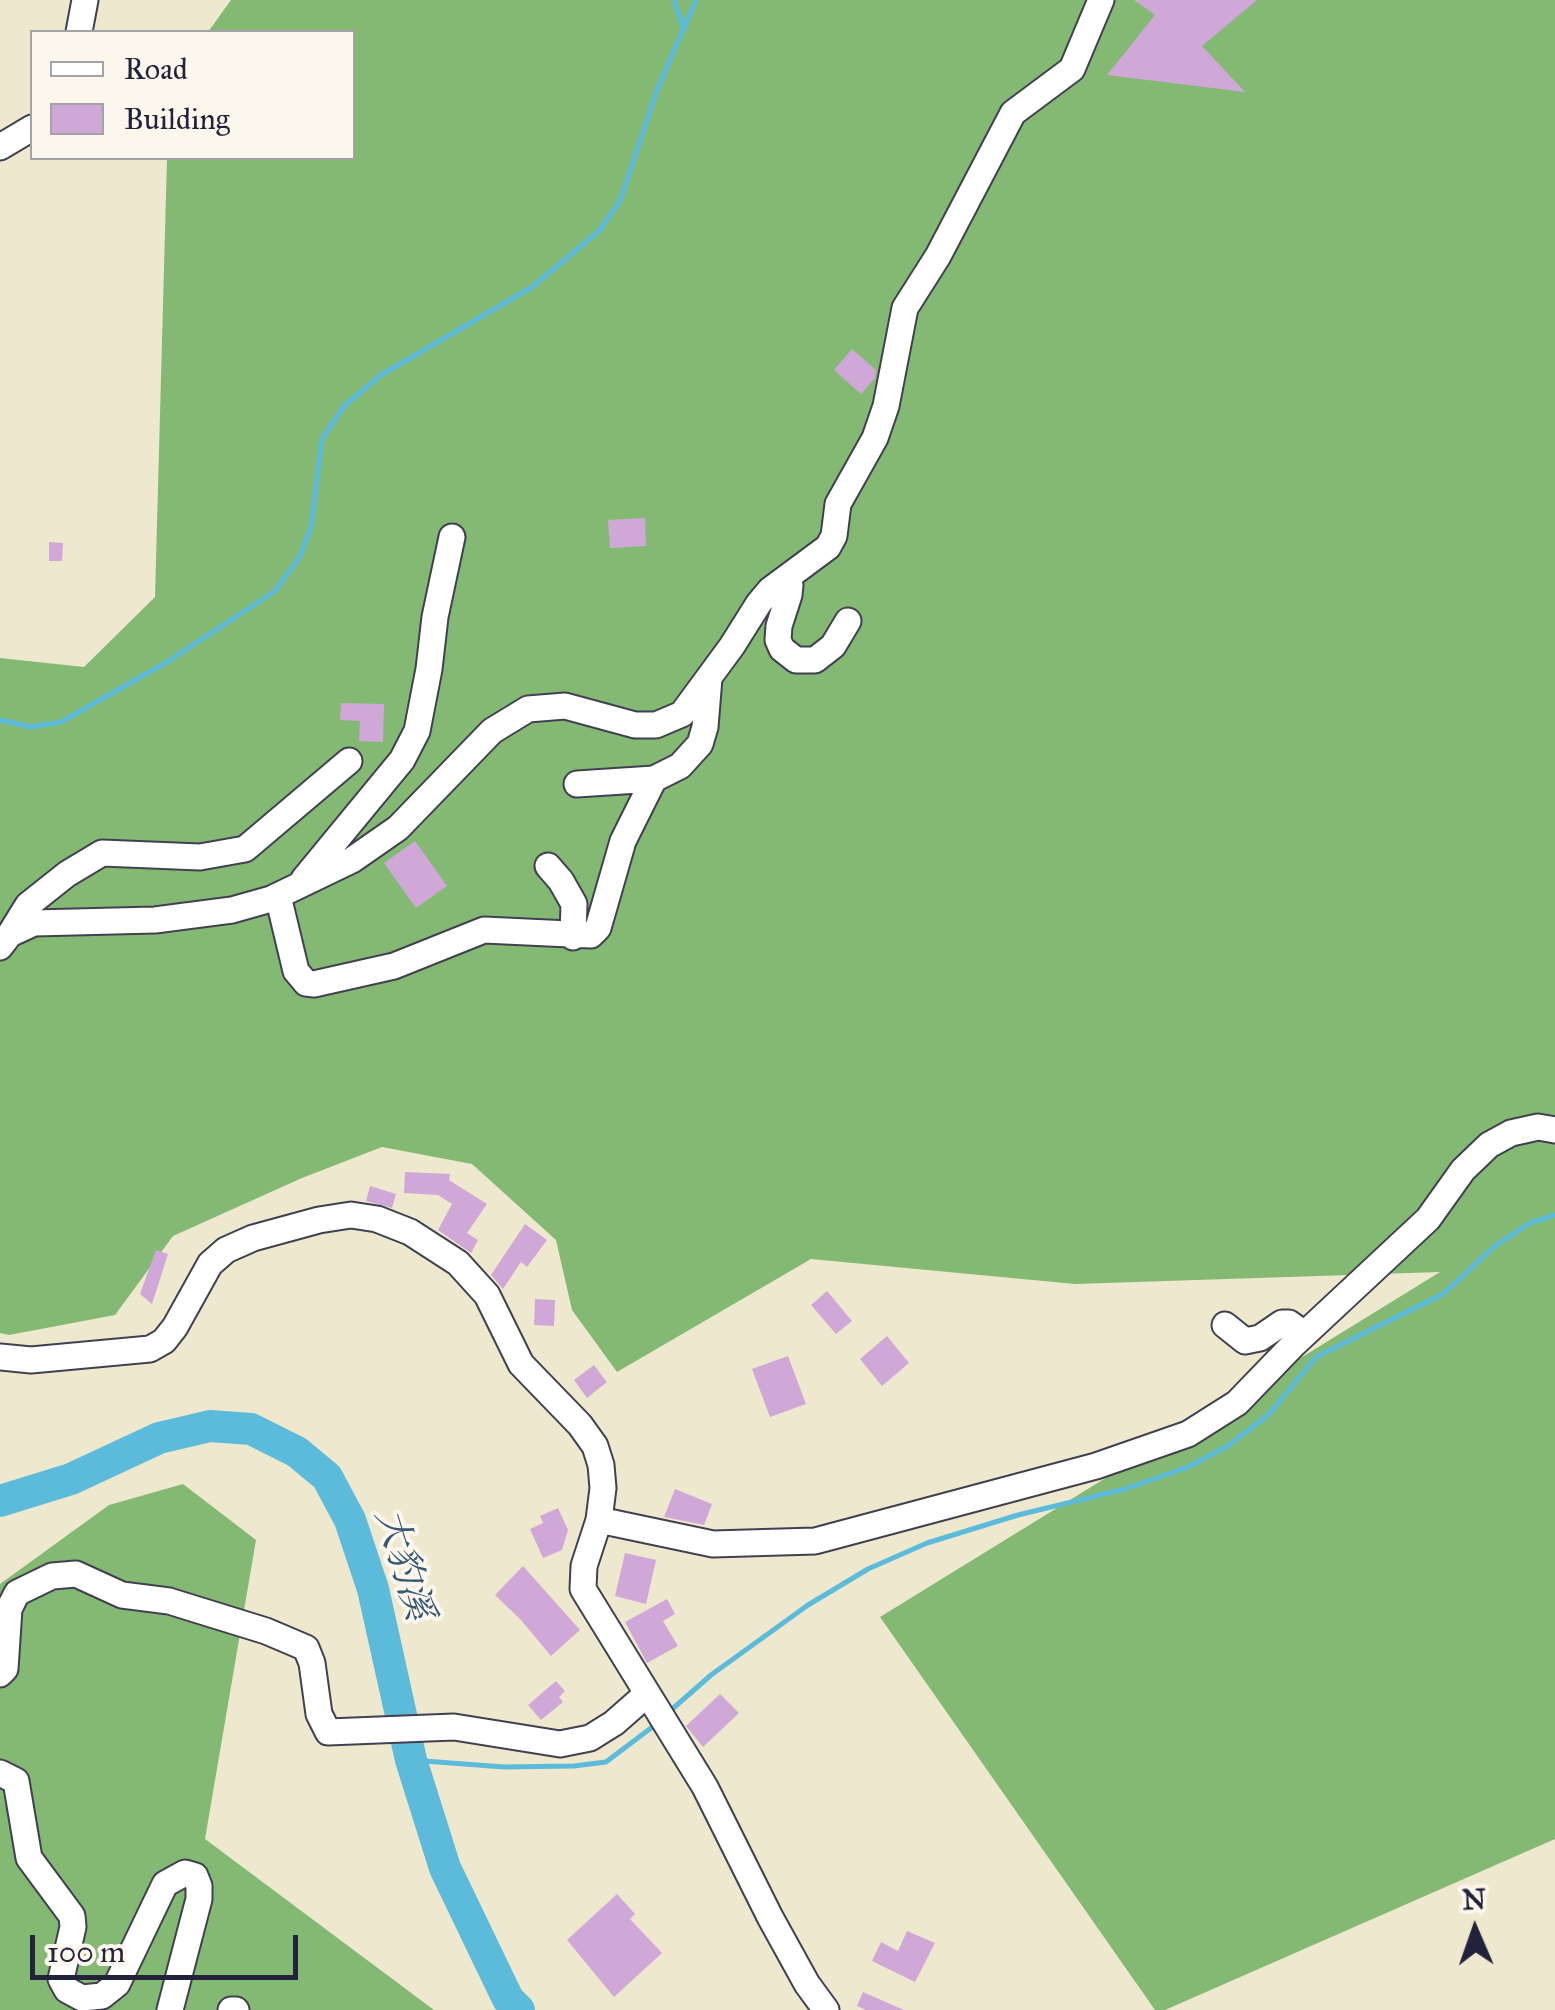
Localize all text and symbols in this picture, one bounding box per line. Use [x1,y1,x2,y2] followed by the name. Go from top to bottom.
[30,30,355,160] legend
[124,51,188,87] text: Road
[124,101,230,137] text: Building
[364,1504,440,1626] water label: 大豹溪
[1425,1880,1525,1980] north arrow
[1461,1882,1486,1917] text: N
[35,1915,302,1977] scale bar
[47,1934,125,1970] text: 100 m

